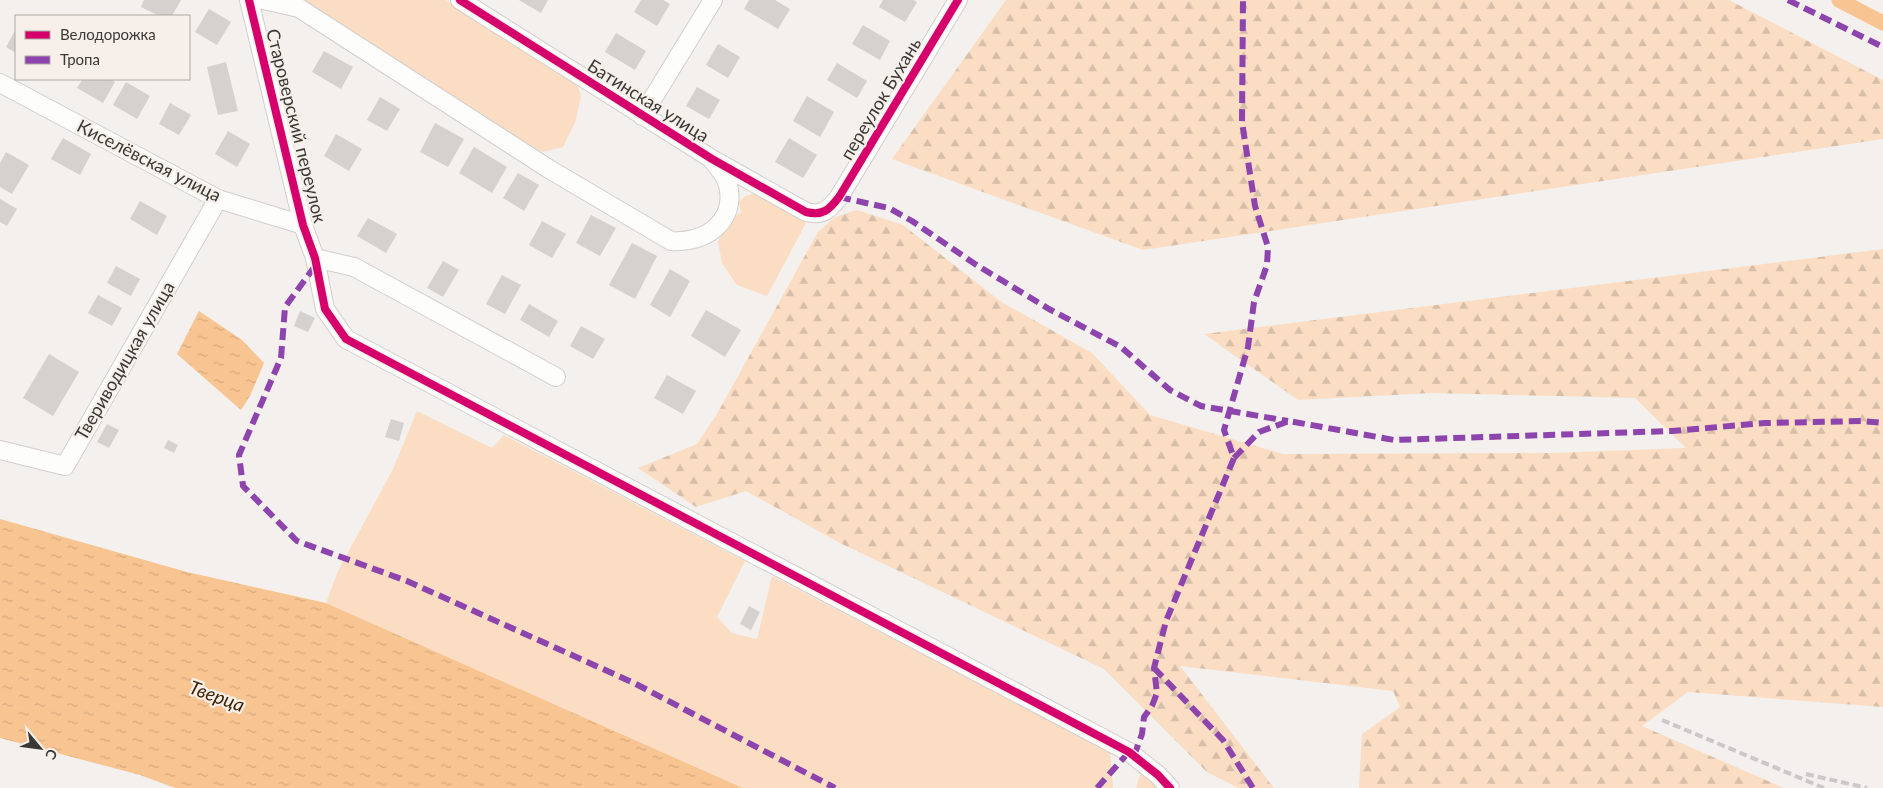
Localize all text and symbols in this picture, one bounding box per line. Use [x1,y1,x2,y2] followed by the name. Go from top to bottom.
[15,15,190,80] legend
[60,25,156,43] text: Велодорожка
[262,26,332,226] street label: Староверский переулок
[835,33,926,164] street label: переулок Бухань
[60,50,100,68] text: Тропа
[584,54,713,146] street label: Батинская улица
[74,114,225,206] street label: Киселёвская улица
[70,277,179,444] street label: Твериводицкая улица
[187,675,248,716] water label: Тверца
[15,723,65,773] north arrow
[42,746,61,763] text: С

